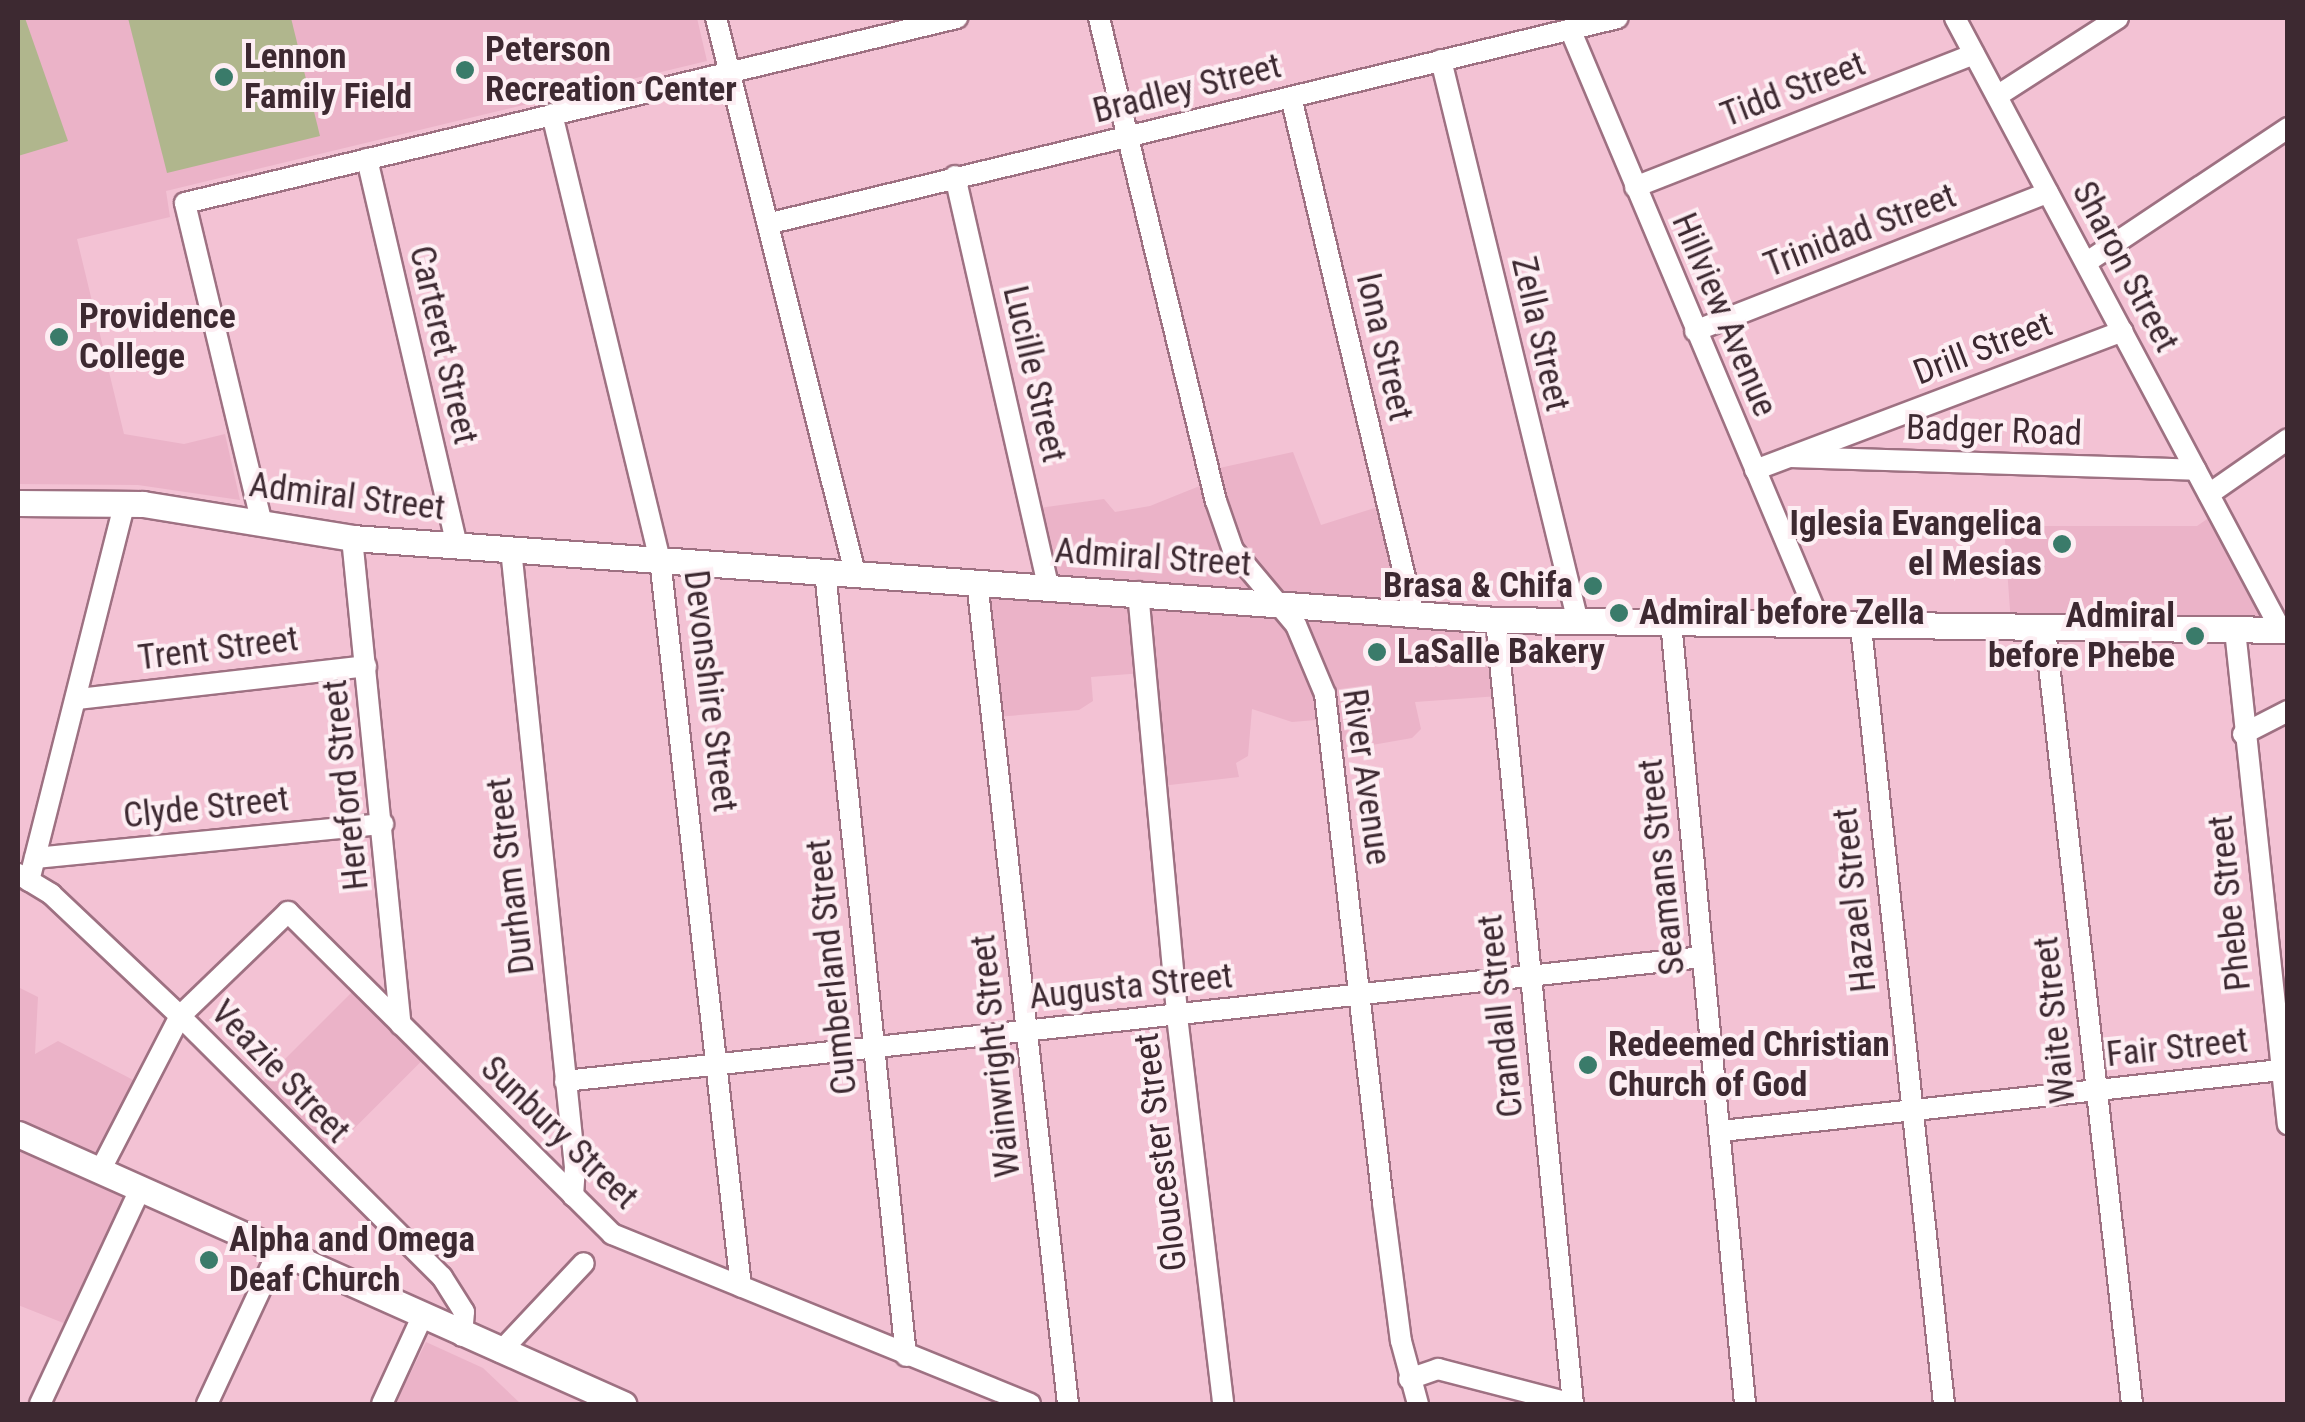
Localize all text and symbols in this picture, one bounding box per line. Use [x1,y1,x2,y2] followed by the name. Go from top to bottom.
[485,29,737,111] place label: Peterson Recreation Center
[244,36,412,118] place label: Lennon Family Field
[1715,43,1871,137] street label: Tidd Street
[1089,45,1285,133] street label: Bradley Street
[454,59,476,81] marker: Peterson Recreation Center
[213,66,235,88] marker: Lennon Family Field
[1758,175,1962,287] street label: Trinidad Street
[2063,175,2187,359] street label: Sharon Street
[1662,207,1786,423] street label: Hillview Avenue
[400,242,486,448] street label: Carteret Street
[1502,253,1578,415] street label: Zella Street
[1347,269,1421,425] street label: Iona Street
[993,282,1075,466] street label: Lucille Street
[79,296,236,378] place label: Providence College
[1908,303,2058,395] street label: Drill Street
[48,326,70,348] marker: Providence College
[1905,407,2083,455] street label: Badger Road
[247,464,447,530] street label: Admiral Street
[1790,503,2042,585] place label: Iglesia Evangelica el Mesias
[1053,530,1253,586] street label: Admiral Street
[2051,533,2073,555] marker: Iglesia Evangelica el Mesias
[1383,565,1573,607] place label: Brasa & Chifa
[674,568,746,814] street label: Devonshire Street
[1582,575,1604,597] marker: Brasa & Chifa
[1639,592,1925,634] place label: Admiral before Zella
[1988,595,2175,677] place label: Admiral before Phebe
[1608,602,1630,624] marker: Admiral before Zella
[136,618,300,680] street label: Trent Street
[2184,625,2206,647] marker: Admiral before Phebe
[1397,631,1605,673] place label: LaSalle Bakery
[1366,641,1388,663] marker: LaSalle Bakery
[314,678,378,892] street label: Hereford Street
[1333,686,1399,868] street label: River Avenue
[1630,757,1694,977] street label: Seamans Street
[478,775,544,977] street label: Durham Street
[121,778,291,838] street label: Clyde Street
[1824,806,1886,994] street label: Hazael Street
[2200,813,2260,993] street label: Phebe Street
[798,837,866,1097] street label: Cumberland Street
[1469,912,1533,1120] street label: Crandall Street
[962,933,1030,1179] street label: Wainwright Street
[2025,934,2085,1106] street label: Waite Street
[1027,955,1235,1019] street label: Augusta Street
[202,992,358,1152] street label: Veazie Street
[2104,1020,2250,1076] street label: Fair Street
[1608,1024,1890,1106] place label: Redeemed Christian Church of God
[1126,1031,1196,1273] street label: Gloucester Street
[472,1048,646,1218] street label: Sunbury Street
[1577,1054,1599,1076] marker: Redeemed Christian Church of God
[229,1219,475,1301] place label: Alpha and Omega Deaf Church
[198,1249,220,1271] marker: Alpha and Omega Deaf Church

